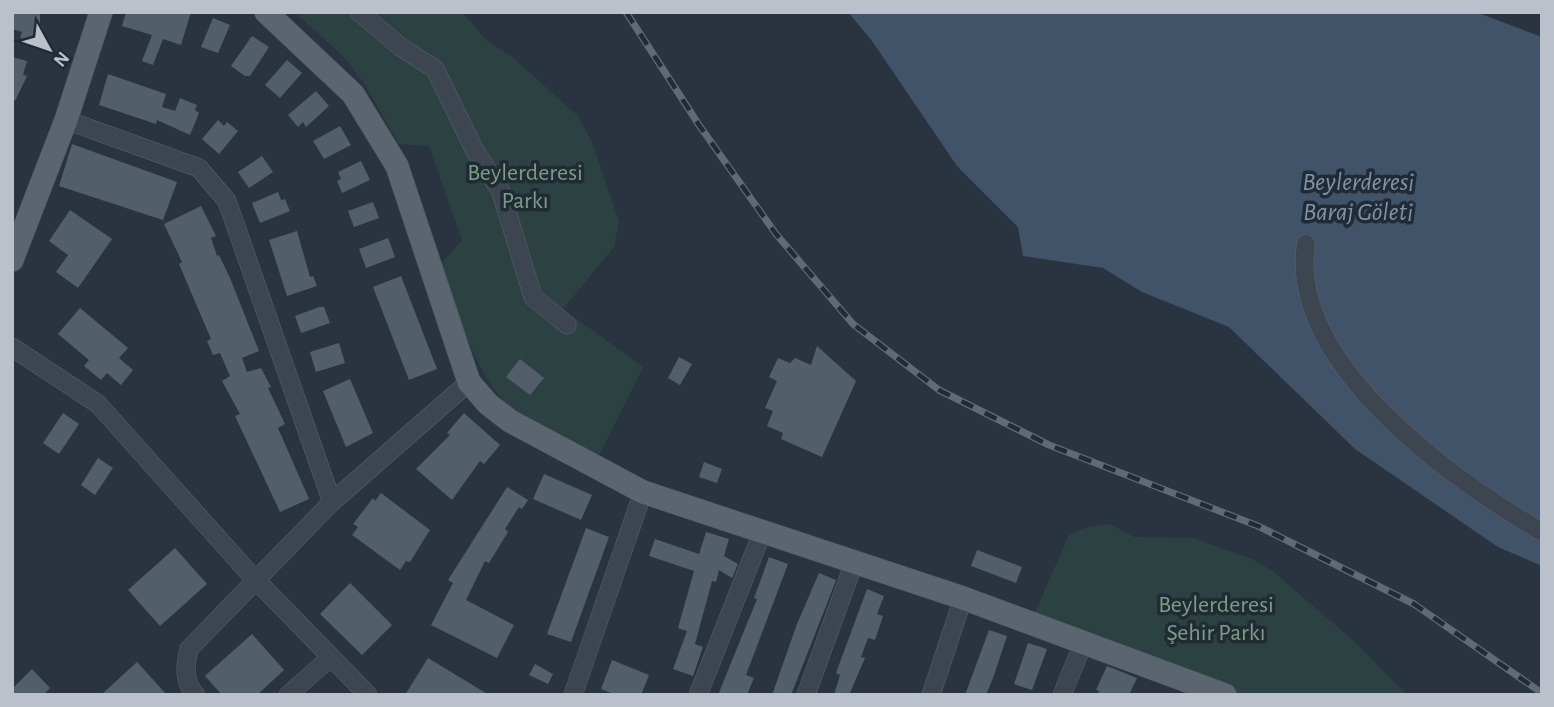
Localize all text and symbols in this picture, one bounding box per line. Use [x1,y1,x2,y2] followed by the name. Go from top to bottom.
[14,14,84,84] north arrow
[49,48,72,70] text: N
[467,161,583,213] park label: Beylerderesi Parkı
[1302,169,1414,225] water label: Beylerderesi Baraj Göleti
[1158,593,1274,645] park label: Beylerderesi Şehir Parkı

